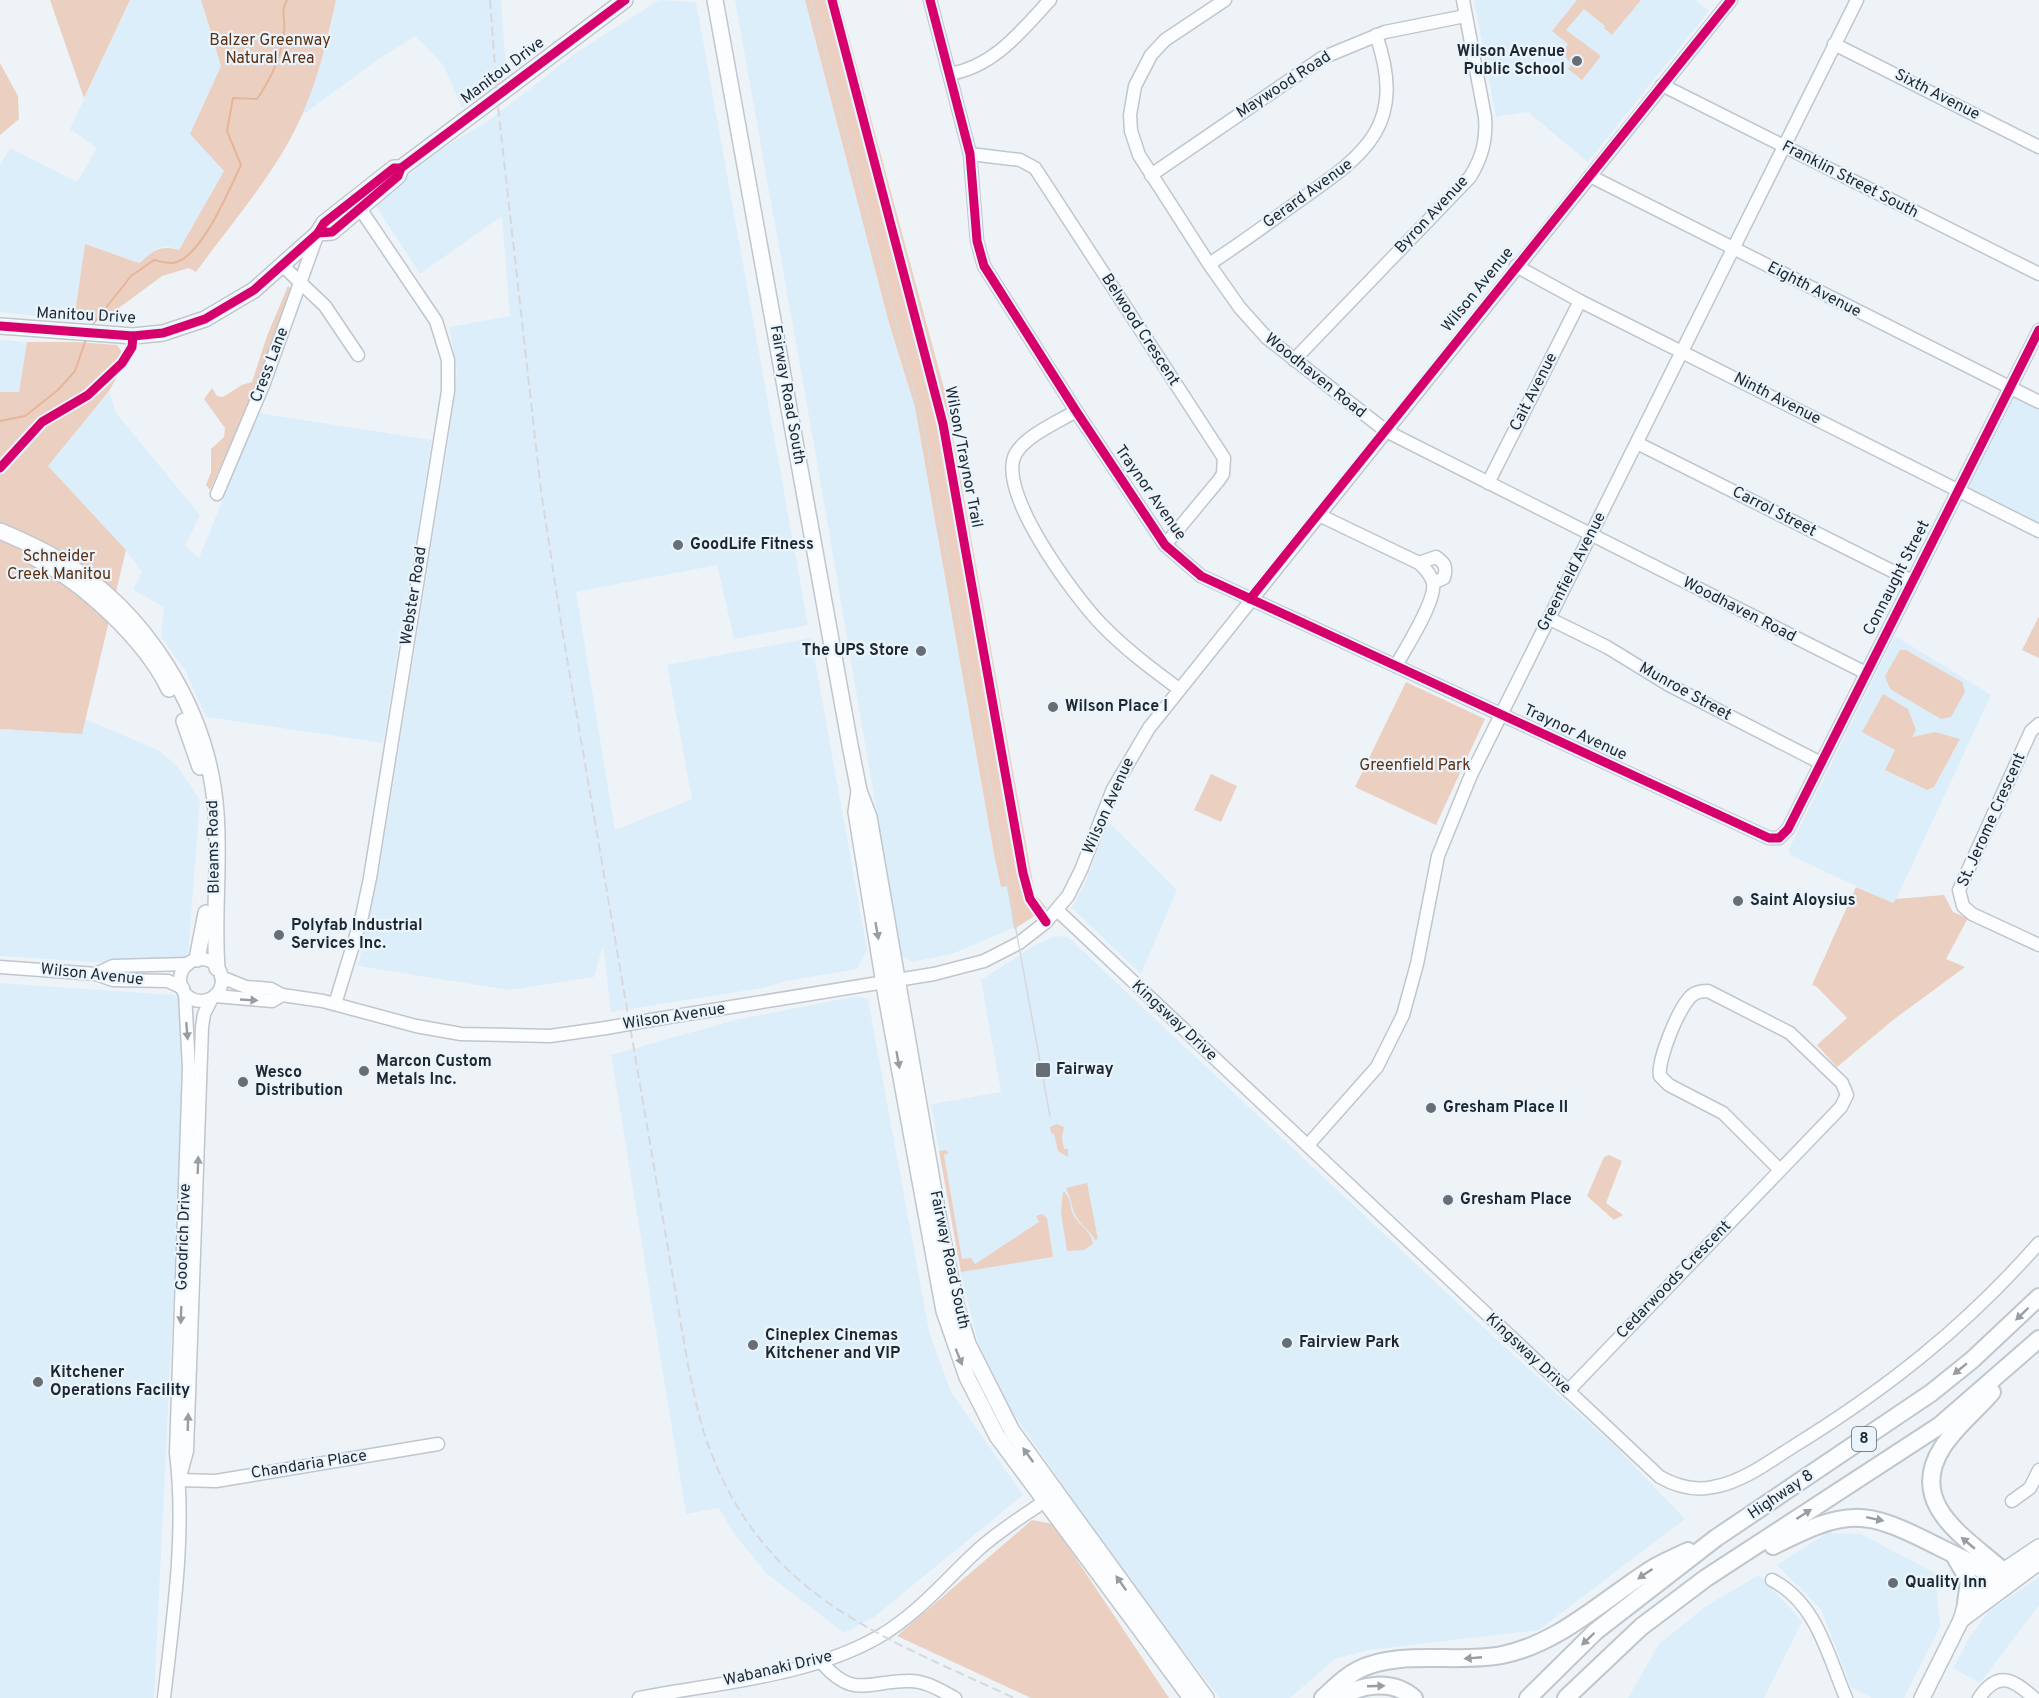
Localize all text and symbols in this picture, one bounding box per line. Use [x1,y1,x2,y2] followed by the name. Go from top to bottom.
[209,31,331,69] park label: Balzer Greenway Natural Area
[457,33,549,109] street label: Manitou Drive
[1457,42,1565,80] place label: Wilson Avenue Public School
[1233,47,1335,123] street label: Maywood Road
[1570,54,1584,68] marker: Wilson Avenue Public School
[1891,65,1983,125] street label: Sixth Avenue
[1778,137,1922,223] street label: Franklin Street South
[1259,155,1357,233] street label: Gerard Avenue
[1391,172,1473,258] street label: Byron Avenue
[1438,243,1518,337] street label: Wilson Avenue
[1764,258,1864,322] street label: Eighth Avenue
[1096,270,1184,390] street label: Belwood Crescent
[36,303,136,329] street label: Manitou Drive
[765,324,809,466] street label: Fairway Road South
[247,325,293,405] street label: Cress Lane
[1260,329,1370,423] street label: Woodhaven Road
[1506,349,1562,435] street label: Cait Avenue
[1730,368,1824,430] street label: Ninth Avenue
[939,384,987,530] street label: Wilson/Traynor Trail
[1110,441,1190,545] street label: Traynor Avenue
[1729,482,1819,542] street label: Carrol Street
[1533,509,1611,635] street label: Greenfield Avenue
[1859,517,1935,639] street label: Connaught Street
[690,535,814,555] place label: GoodLife Fitness
[671,538,685,552] marker: GoodLife Fitness
[396,545,432,647] street label: Webster Road
[7,547,111,585] park label: Schneider Creek Manitou
[1679,573,1799,647] street label: Woodhaven Road
[802,641,909,661] place label: The UPS Store
[914,644,928,658] marker: The UPS Store
[1635,658,1735,726] street label: Munroe Street
[1065,697,1168,717] place label: Wilson Place I
[1046,700,1060,714] marker: Wilson Place I
[1520,700,1630,766] street label: Traynor Avenue
[1953,750,2031,890] street label: St. Jerome Crescent
[1079,755,1139,857] street label: Wilson Avenue
[1359,756,1471,776] park label: Greenfield Park
[203,800,225,894] street label: Bleams Road
[1750,891,1856,911] place label: Saint Aloysius
[1731,894,1745,908] marker: Saint Aloysius
[291,916,423,954] place label: Polyfab Industrial Services Inc.
[872,922,881,941] one-way arrow
[272,928,286,942] marker: Polyfab Industrial Services Inc.
[39,960,145,990] street label: Wilson Avenue
[1127,976,1221,1066] street label: Kingsway Drive
[240,996,259,1005] one-way arrow
[621,999,727,1035] street label: Wilson Avenue
[182,1021,192,1040] one-way arrow
[894,1051,903,1070] one-way arrow
[376,1052,492,1090] place label: Marcon Custom Metals Inc.
[1056,1060,1114,1080] place label: Fairway
[1034,1061,1052,1079] marker: Fairway
[255,1063,343,1101] place label: Wesco Distribution
[357,1064,371,1078] marker: Marcon Custom Metals Inc.
[236,1075,250,1089] marker: Wesco Distribution
[1443,1098,1568,1118] place label: Gresham Place II
[1424,1101,1438,1115] marker: Gresham Place II
[193,1155,202,1174] one-way arrow
[172,1183,196,1291] street label: Goodrich Drive
[925,1189,973,1331] street label: Fairway Road South
[1460,1190,1572,1210] place label: Gresham Place
[1441,1193,1455,1207] marker: Gresham Place
[1612,1217,1736,1343] street label: Cedarwoods Crescent
[177,1306,186,1325] one-way arrow
[2014,1307,2029,1321] one-way arrow
[1481,1309,1575,1399] street label: Kingsway Drive
[765,1326,900,1364] place label: Cineplex Cinemas Kitchener and VIP
[1299,1333,1400,1353] place label: Fairview Park
[1280,1336,1294,1350] marker: Fairview Park
[746,1338,760,1352] marker: Cineplex Cinemas Kitchener and VIP
[954,1348,964,1366] one-way arrow
[50,1363,190,1401] place label: Kitchener Operations Facility
[1952,1363,1968,1376] one-way arrow
[31,1375,45,1389] marker: Kitchener Operations Facility
[184,1413,193,1432] one-way arrow
[1852,1427,1876,1451] road number: 8
[250,1446,368,1484] street label: Chandaria Place
[1022,1447,1034,1463] one-way arrow
[1744,1466,1818,1524] street label: Highway 8
[1796,1508,1812,1520] one-way arrow
[1865,1515,1884,1524] one-way arrow
[1960,1536,1976,1549] one-way arrow
[1638,1568,1654,1580] one-way arrow
[1905,1573,1987,1593] place label: Quality Inn
[1115,1576,1127,1592] one-way arrow
[1886,1576,1900,1590] marker: Quality Inn
[1582,1632,1596,1646] one-way arrow
[722,1647,834,1691] street label: Wabanaki Drive
[1463,1654,1482,1663] one-way arrow
[1367,1681,1386,1691] one-way arrow

